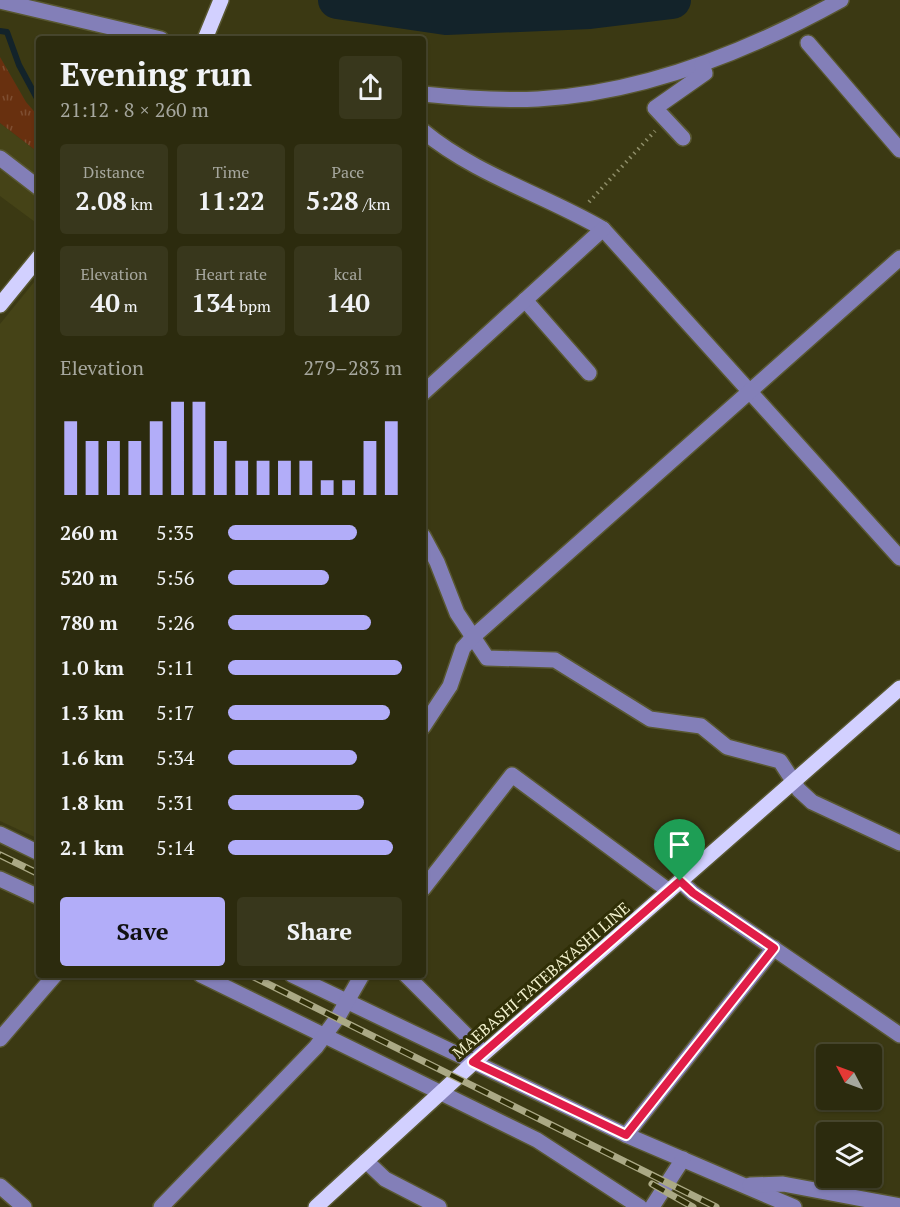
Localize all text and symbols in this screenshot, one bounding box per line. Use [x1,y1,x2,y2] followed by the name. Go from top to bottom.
[60,52,252,95] text: Evening run
[339,56,402,119] button: share
[60,96,209,123] text: 21:12 · 8 × 260 m
[83,161,145,183] text: Distance
[213,161,249,183] text: Time
[332,161,364,183] text: Pace
[75,183,127,217] text: 2.08
[197,183,265,217] text: 11:22
[306,183,359,217] text: 5:28
[127,193,153,215] text: km
[359,193,390,215] text: /km
[80,263,148,285] text: Elevation
[195,263,267,285] text: Heart rate
[334,263,362,285] text: kcal
[90,285,120,319] text: 40
[191,285,235,319] text: 134
[326,285,370,319] text: 140
[120,295,138,317] text: m
[235,295,271,317] text: bpm
[60,354,144,381] text: Elevation
[303,354,402,381] text: 279–283 m
[60,519,118,546] text: 260 m
[156,519,195,546] text: 5:35
[60,564,118,591] text: 520 m
[156,564,195,591] text: 5:56
[60,609,118,636] text: 780 m
[156,609,195,636] text: 5:26
[60,654,124,681] text: 1.0 km
[156,654,195,681] text: 5:11
[60,699,124,726] text: 1.3 km
[156,699,195,726] text: 5:17
[60,744,124,771] text: 1.6 km
[156,744,195,771] text: 5:34
[60,789,124,816] text: 1.8 km
[156,789,195,816] text: 5:31
[654,819,705,881] pin
[663,828,696,861] icon: arrive
[60,834,124,861] text: 2.1 km
[156,834,195,861] text: 5:14
[60,897,225,966] button: Save
[237,897,402,966] button: Share
[448,897,634,1063] street label: MAEBASHI-TATEBAYASHI LINE
[816,1044,882,1110] north arrow
[816,1044,882,1188] map controls
[816,1122,882,1188] button: layers

